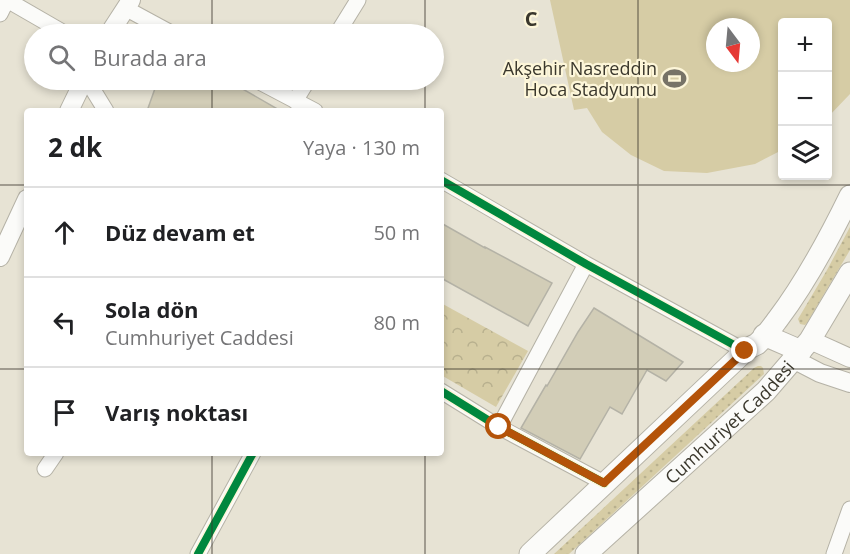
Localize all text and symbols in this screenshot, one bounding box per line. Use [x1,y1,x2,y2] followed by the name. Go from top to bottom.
[525,5,538,32] text: C
[706,18,760,72] north arrow
[778,18,832,180] map controls
[778,18,832,72] button: +
[24,24,444,90] search box
[45,41,78,74] icon: search
[93,42,207,72] text: Burada ara
[503,56,657,101] place label: Akşehir Nasreddin Hoca Stadyumu
[662,65,688,91] sports icon: Akşehir Nasreddin Hoca Stadyumu
[778,72,832,126] button: −
[778,126,832,180] button: layers
[48,129,102,165] text: 2 dk
[303,134,420,161] text: Yaya · 130 m
[48,216,81,249] icon: ahead
[105,217,255,247] text: Düz devam et
[373,219,420,246] text: 50 m
[105,294,198,324] text: Sola dön
[48,306,81,339] icon: left
[373,309,420,336] text: 80 m
[105,324,294,351] text: Cumhuriyet Caddesi
[731,337,757,363] route end
[660,355,799,489] street label: Cumhuriyet Caddesi
[48,396,81,429] icon: arrive
[105,397,248,427] text: Varış noktası
[485,413,511,439] route start

